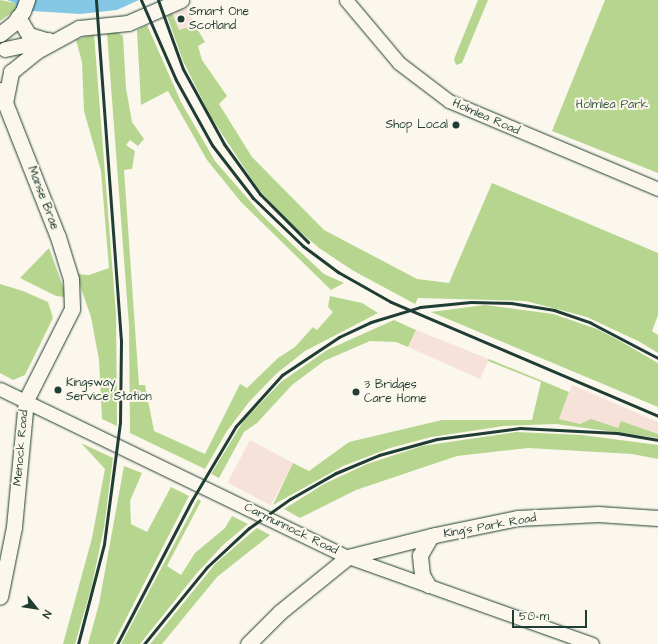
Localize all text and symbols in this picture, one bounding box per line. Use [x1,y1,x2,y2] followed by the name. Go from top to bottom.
[189,5,249,33] place label: Smart One Scotland
[176,14,186,24] marker: Smart One Scotland
[450,96,522,138] street label: Holmlea Road
[576,98,648,112] park label: Holmlea Park
[385,118,448,132] place label: Shop Local
[451,120,461,130] marker: Shop Local
[24,164,62,232] street label: Manse Brae
[66,376,152,404] place label: Kingsway Service Station
[364,378,426,406] place label: 3 Bridges Care Home
[53,385,63,395] marker: Kingsway Service Station
[351,387,361,397] marker: 3 Bridges Care Home
[10,409,32,487] street label: Menock Road
[242,500,340,558] street label: Carmunnock Road
[442,511,538,541] street label: King's Park Road
[16,588,56,628] north arrow
[514,602,589,628] scale bar
[39,608,55,621] text: N
[519,608,549,625] text: 50 m

